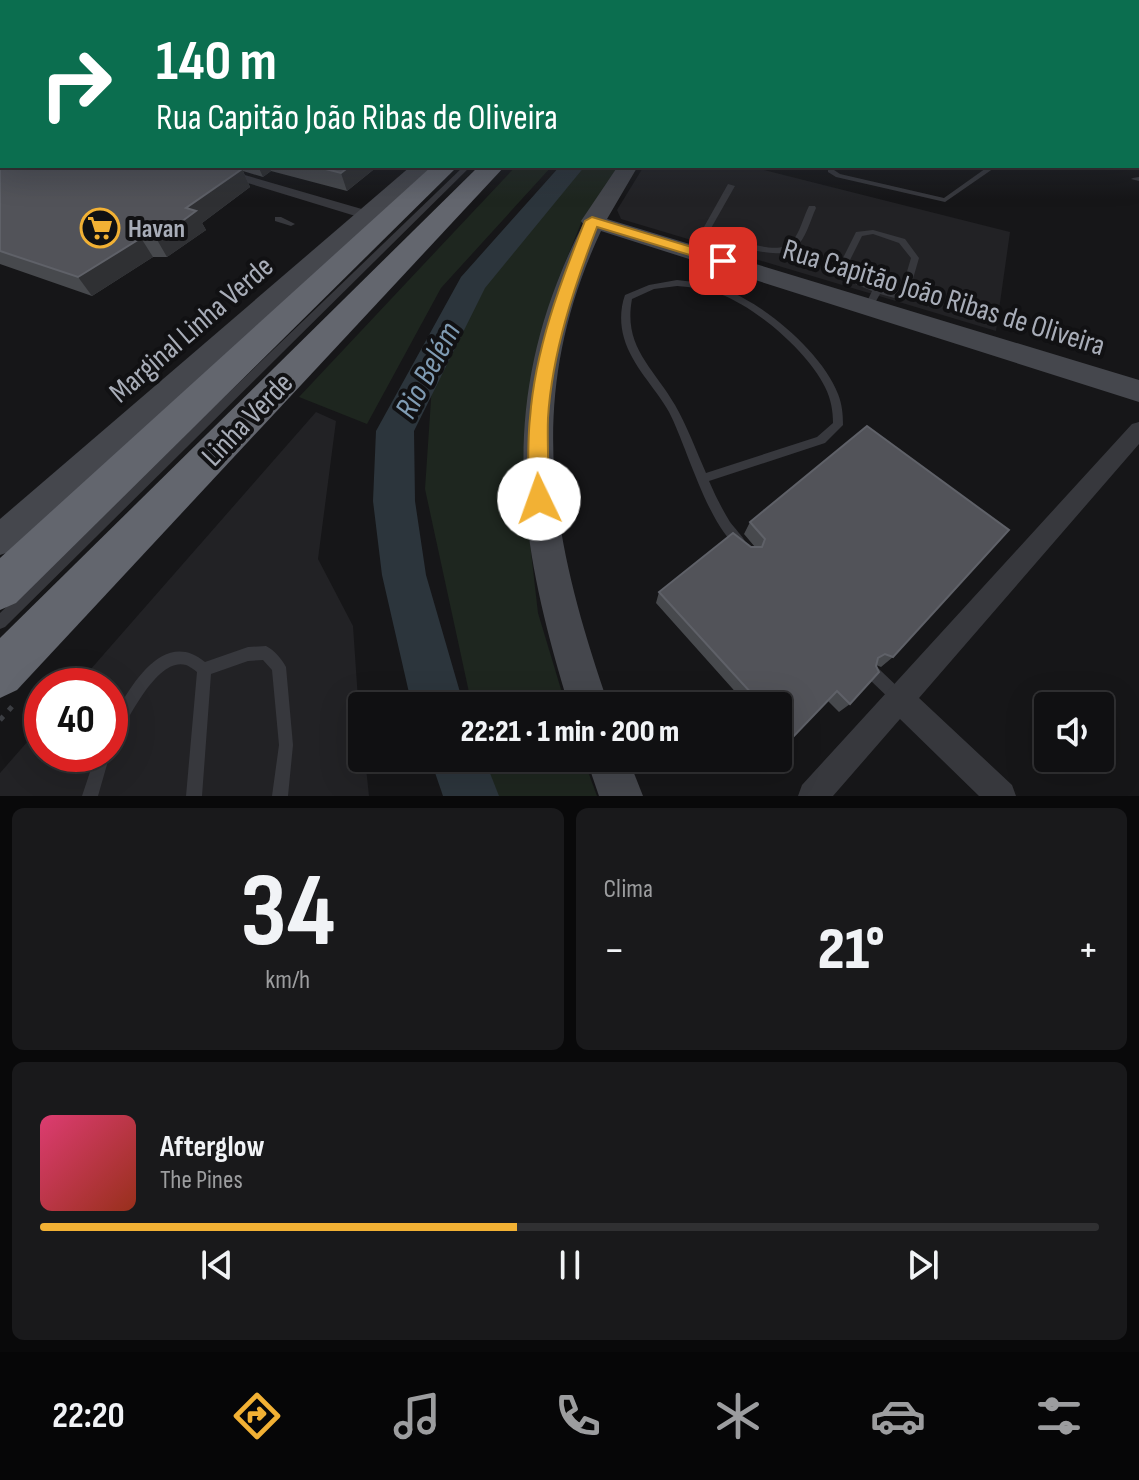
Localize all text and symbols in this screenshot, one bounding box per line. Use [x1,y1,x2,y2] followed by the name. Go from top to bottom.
[156,29,277,96] text: 140 m
[24,32,128,136] icon: right
[156,97,558,140] text: Rua Capitão João Ribas de Oliveira
[79,207,121,249] supermarket icon: Havan
[128,214,185,245] place label: Havan
[689,227,757,295] pin
[778,232,1109,364] street label: Rua Capitão João Ribas de Oliveira
[701,239,745,283] icon: arrive
[102,249,281,411] street label: Marginal Linha Verde
[387,316,470,425] water label: Rio Belém
[194,365,301,474] street label: Linha Verde
[497,457,581,541] position arrow
[24,668,128,772] speed limit sign: 40
[1034,692,1114,772] map controls
[1034,692,1114,772] button: sound
[461,714,679,750] text: 22:21 · 1 min · 200 m
[240,850,335,975] text: 34
[604,874,653,905] text: Clima
[818,914,885,986] text: 21°
[604,924,625,977] text: −
[1077,924,1099,977] text: +
[265,965,310,996] text: km/h
[160,1129,265,1165] text: Afterglow
[160,1165,243,1196] text: The Pines
[195,1243,239,1287] icon: previous
[548,1243,592,1287] icon: pause
[901,1243,945,1287] icon: next
[229,1388,285,1444] icon: directions
[389,1388,445,1444] icon: music
[550,1388,606,1444] icon: phone
[710,1388,766,1444] icon: climate
[870,1388,926,1444] icon: car
[1031,1388,1087,1444] icon: filters
[52,1395,125,1438] text: 22:20

